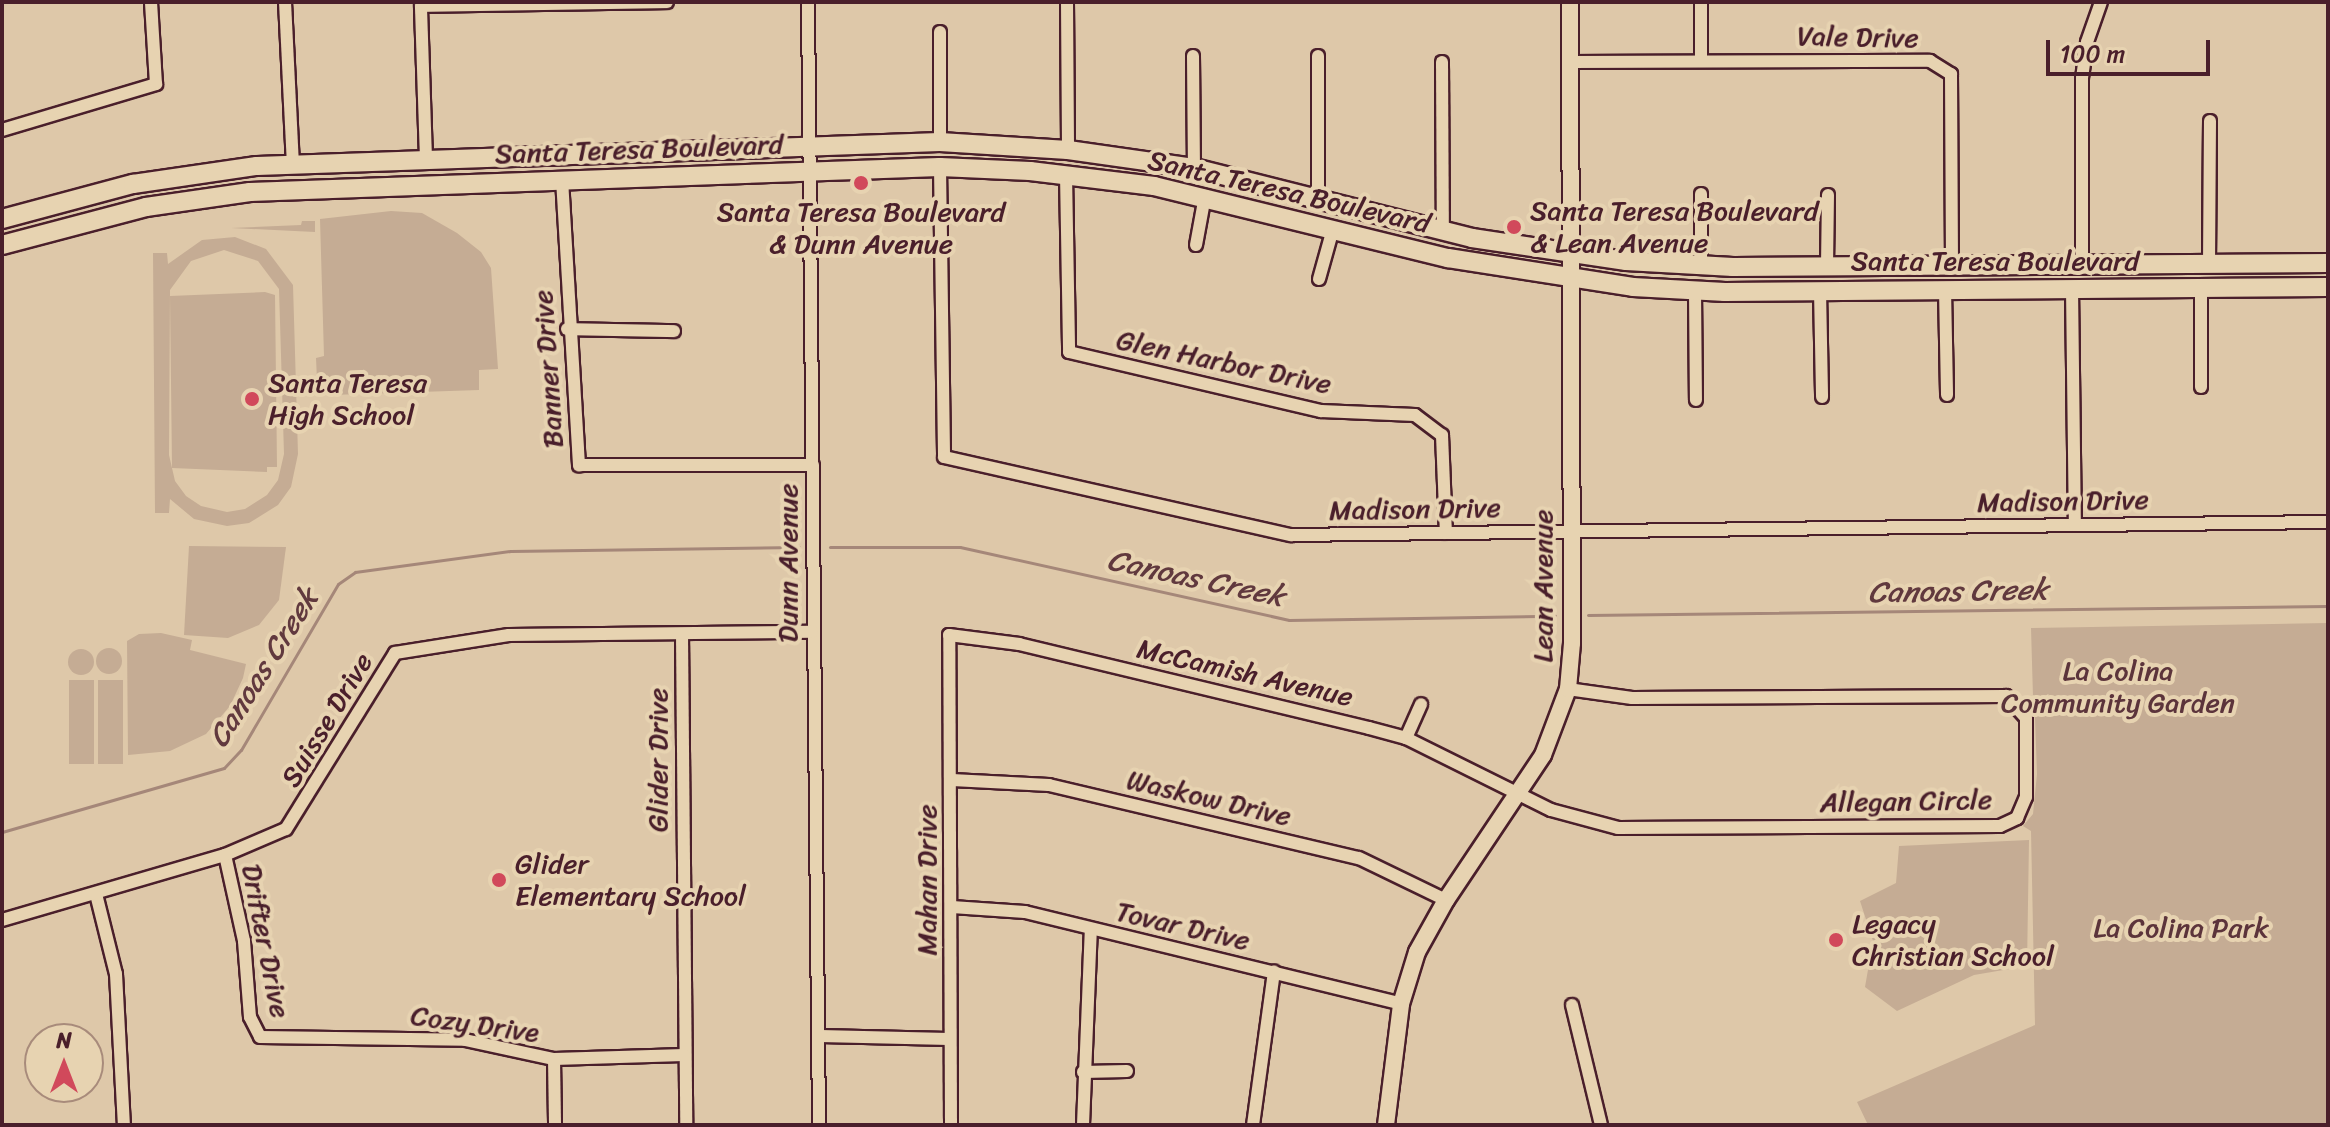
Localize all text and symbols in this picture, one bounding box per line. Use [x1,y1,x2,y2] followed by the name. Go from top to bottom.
[1797,19,1919,55] street label: Vale Drive
[2050,24,2214,74] scale bar
[2060,33,2125,75] text: 100 m
[494,127,784,171] street label: Santa Teresa Boulevard
[1144,143,1434,241] street label: Santa Teresa Boulevard
[852,174,870,192] marker: Santa Teresa Boulevard & Dunn Avenue
[1530,194,1820,260] place label: Santa Teresa Boulevard & Lean Avenue
[716,195,1006,261] place label: Santa Teresa Boulevard & Dunn Avenue
[1505,218,1523,236] marker: Santa Teresa Boulevard & Lean Avenue
[1850,244,2140,278] street label: Santa Teresa Boulevard
[526,289,570,449] street label: Banner Drive
[1113,323,1335,401] street label: Glen Harbor Drive
[268,366,429,432] place label: Santa Teresa High School
[243,390,261,408] marker: Santa Teresa High School
[1977,483,2149,519] street label: Madison Drive
[771,484,805,642] street label: Dunn Avenue
[1329,491,1501,527] street label: Madison Drive
[1526,509,1560,663] street label: Lean Avenue
[1104,542,1288,614] water label: Canoas Creek
[1868,571,2048,611] water label: Canoas Creek
[200,582,326,754] water label: Canoas Creek
[1134,632,1356,714] street label: McCamish Avenue
[274,647,380,793] street label: Suisse Drive
[2001,654,2235,720] park label: La Colina Community Garden
[641,688,675,832] street label: Glider Drive
[1124,763,1294,833] street label: Waskow Drive
[1820,783,1992,819] street label: Allegan Circle
[910,804,944,956] street label: Mahan Drive
[515,847,746,913] place label: Glider Elementary School
[235,861,297,1021] street label: Drifter Drive
[490,871,508,889] marker: Glider Elementary School
[1113,894,1253,958] street label: Tovar Drive
[1852,907,2054,973] place label: Legacy Christian School
[2093,911,2269,945] park label: La Colina Park
[1827,931,1845,949] marker: Legacy Christian School
[408,998,542,1050] street label: Cozy Drive
[56,1021,72,1060] text: N
[24,1023,104,1103] north arrow

